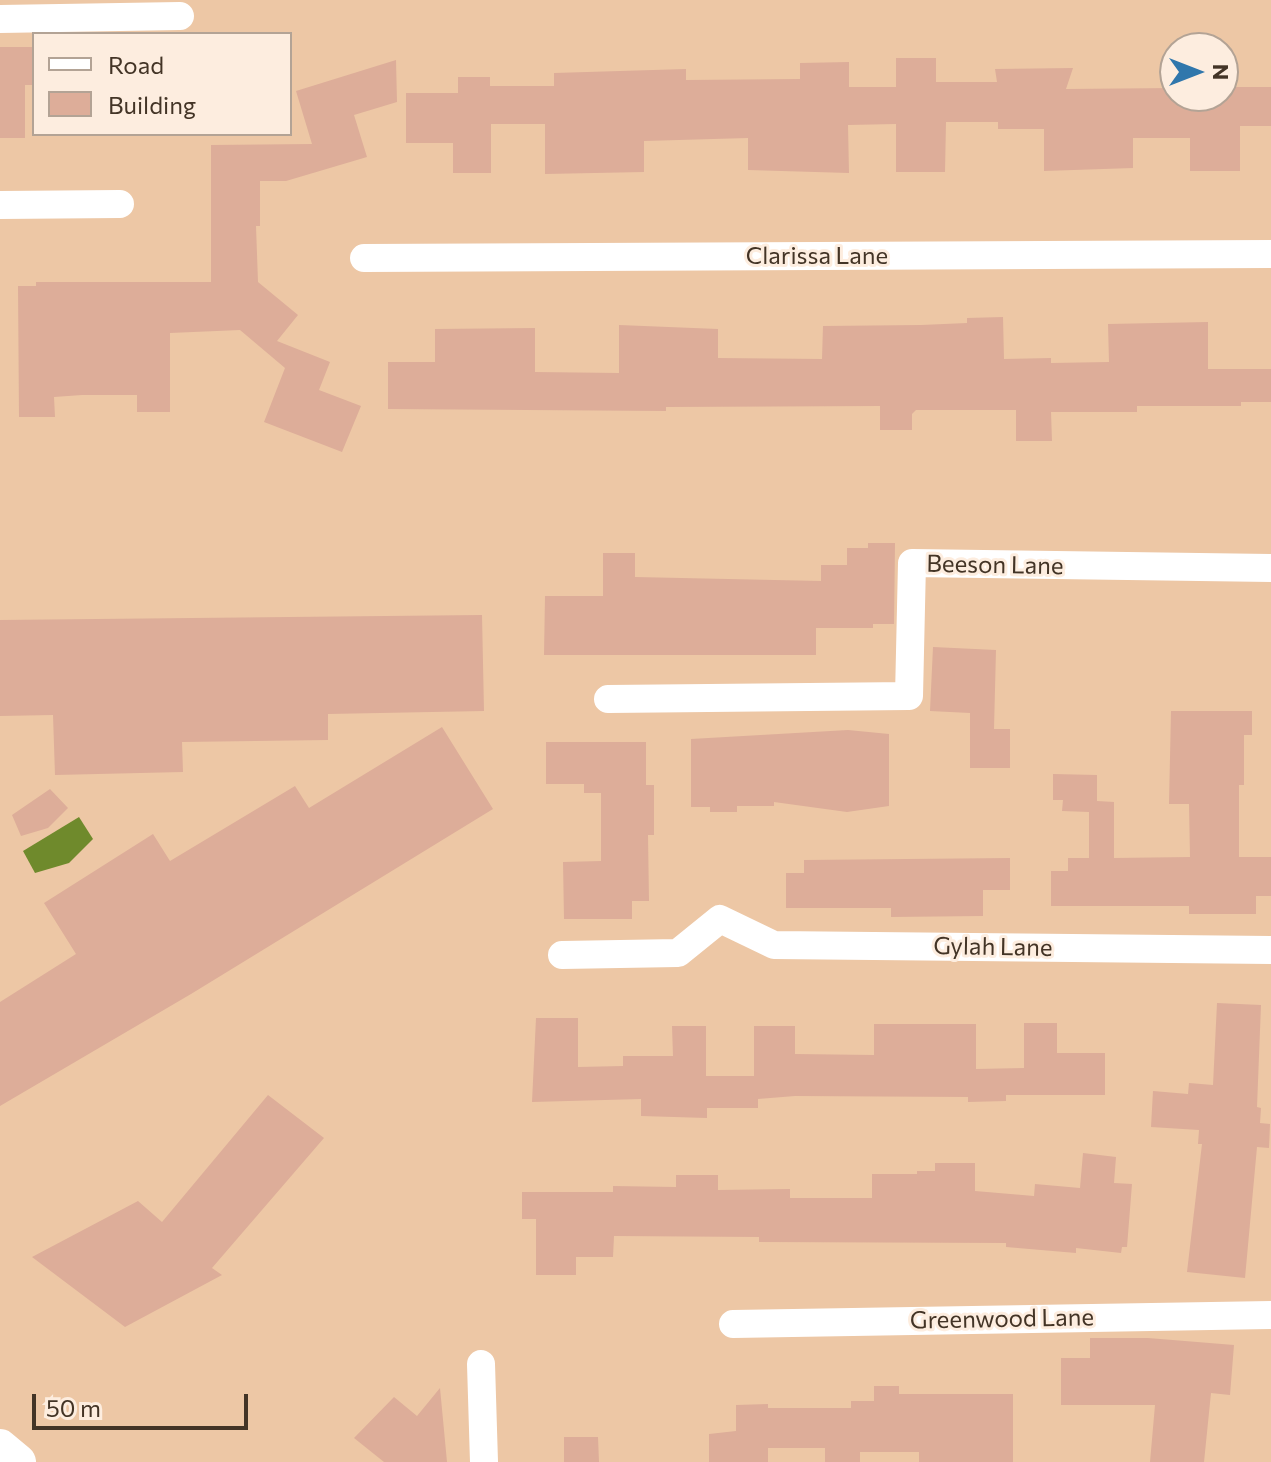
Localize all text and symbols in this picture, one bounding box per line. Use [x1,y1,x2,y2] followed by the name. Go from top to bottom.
[32,32,292,136] legend
[1159,32,1239,112] north arrow
[108,50,164,79] text: Road
[1208,64,1235,80] text: N
[108,90,196,119] text: Building
[746,242,888,270] street label: Clarissa Lane
[926,549,1064,581] street label: Beeson Lane
[933,932,1053,962] street label: Gylah Lane
[910,1303,1094,1335] street label: Greenwood Lane
[36,1378,252,1428] scale bar
[46,1393,101,1422] text: 50 m

